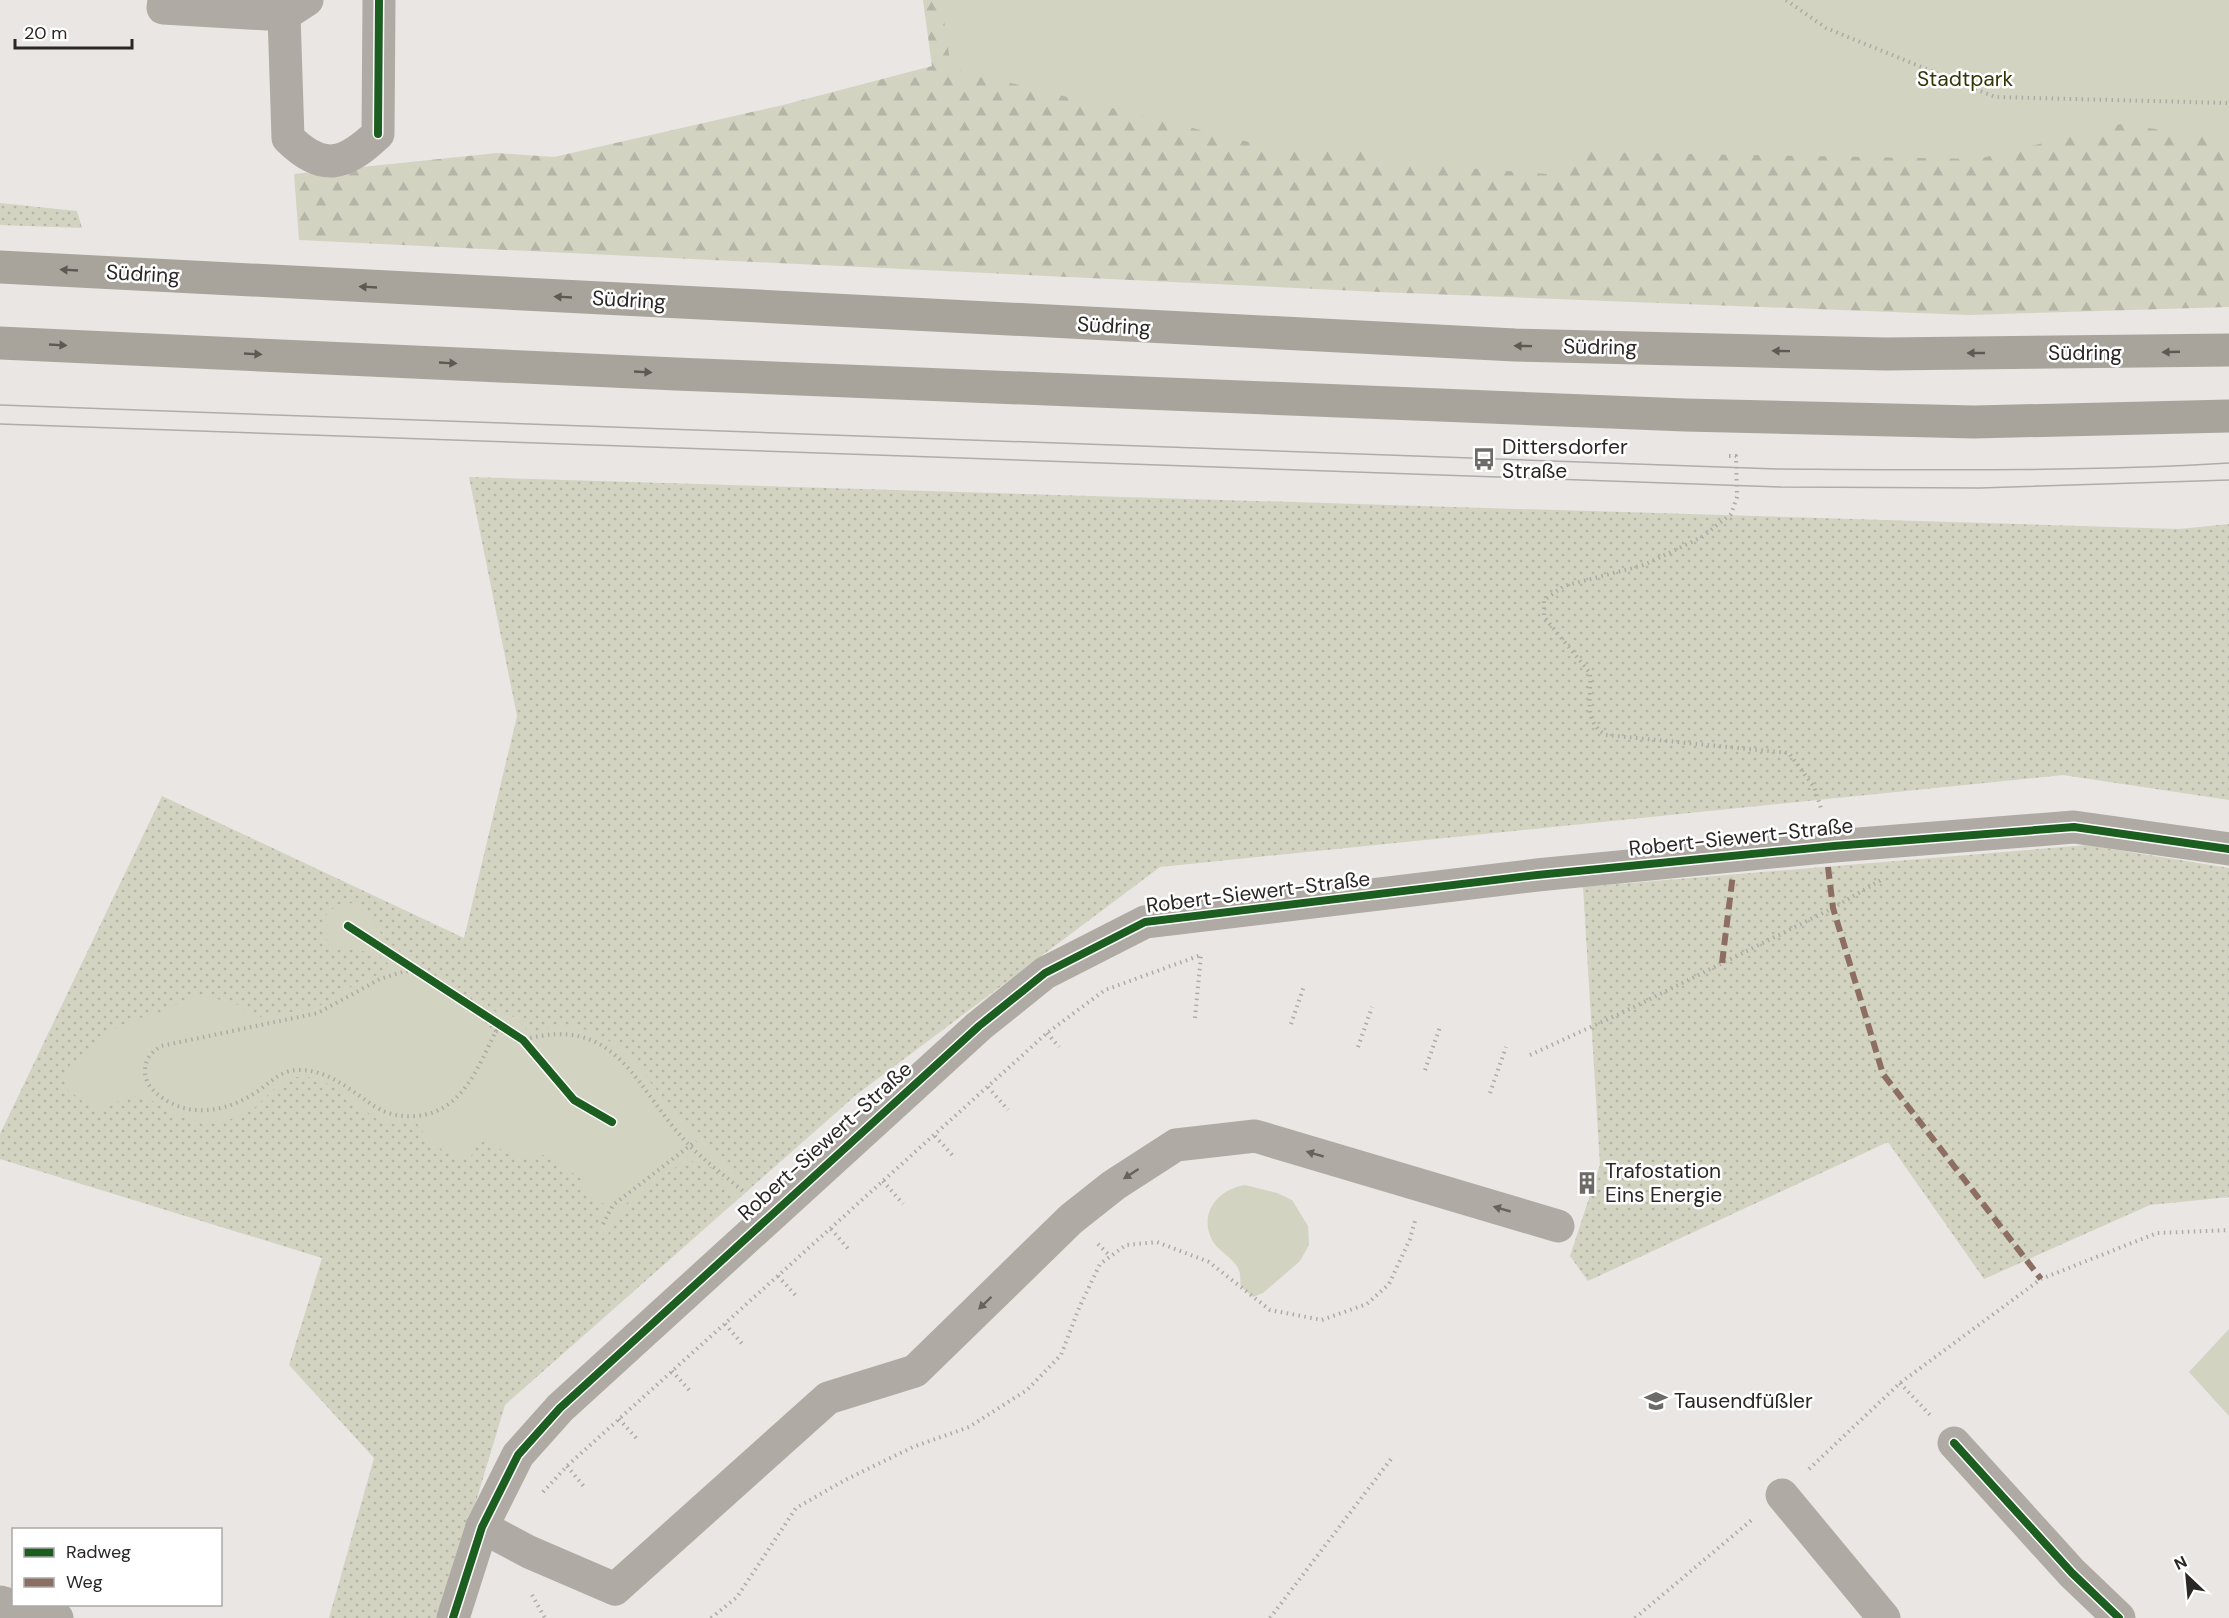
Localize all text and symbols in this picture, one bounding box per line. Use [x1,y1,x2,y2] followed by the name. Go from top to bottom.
[15,12,132,50] scale bar
[24,21,67,45] text: 20 m
[1917,65,2013,93] park label: Stadtpark
[105,258,181,290] street label: Südring
[59,265,78,274] one-way arrow
[359,282,378,292] one-way arrow
[591,284,667,316] street label: Südring
[554,293,573,302] one-way arrow
[1076,310,1152,342] street label: Südring
[1563,332,1637,362] street label: Südring
[2048,339,2122,367] street label: Südring
[49,341,68,350] one-way arrow
[1513,341,1532,350] one-way arrow
[1771,347,1790,356] one-way arrow
[2161,347,2180,357] one-way arrow
[1966,348,1985,358] one-way arrow
[244,349,263,358] one-way arrow
[439,359,458,368] one-way arrow
[633,368,652,377] one-way arrow
[1502,433,1628,485] place label: Dittersdorfer Straße
[1471,446,1497,472] bus stop icon: Dittersdorfer Straße
[1627,811,1855,863] street label: Robert-Siewert-Straße
[1144,864,1372,920] street label: Robert-Siewert-Straße
[732,1055,918,1227] street label: Robert-Siewert-Straße
[1305,1149,1323,1158] one-way arrow
[1605,1157,1722,1209] place label: Trafostation Eins Energie
[1123,1168,1139,1179] one-way arrow
[1574,1170,1600,1196] building icon: Trafostation Eins Energie
[1492,1204,1510,1213] one-way arrow
[979,1295,993,1309] one-way arrow
[1674,1387,1813,1415] place label: Tausendfüßler
[1643,1388,1669,1414] school or university icon: Tausendfüßler
[12,1528,222,1606] legend
[66,1540,131,1564] text: Radweg
[2157,1546,2217,1606] north arrow
[2171,1551,2190,1575] text: N
[66,1570,103,1594] text: Weg

